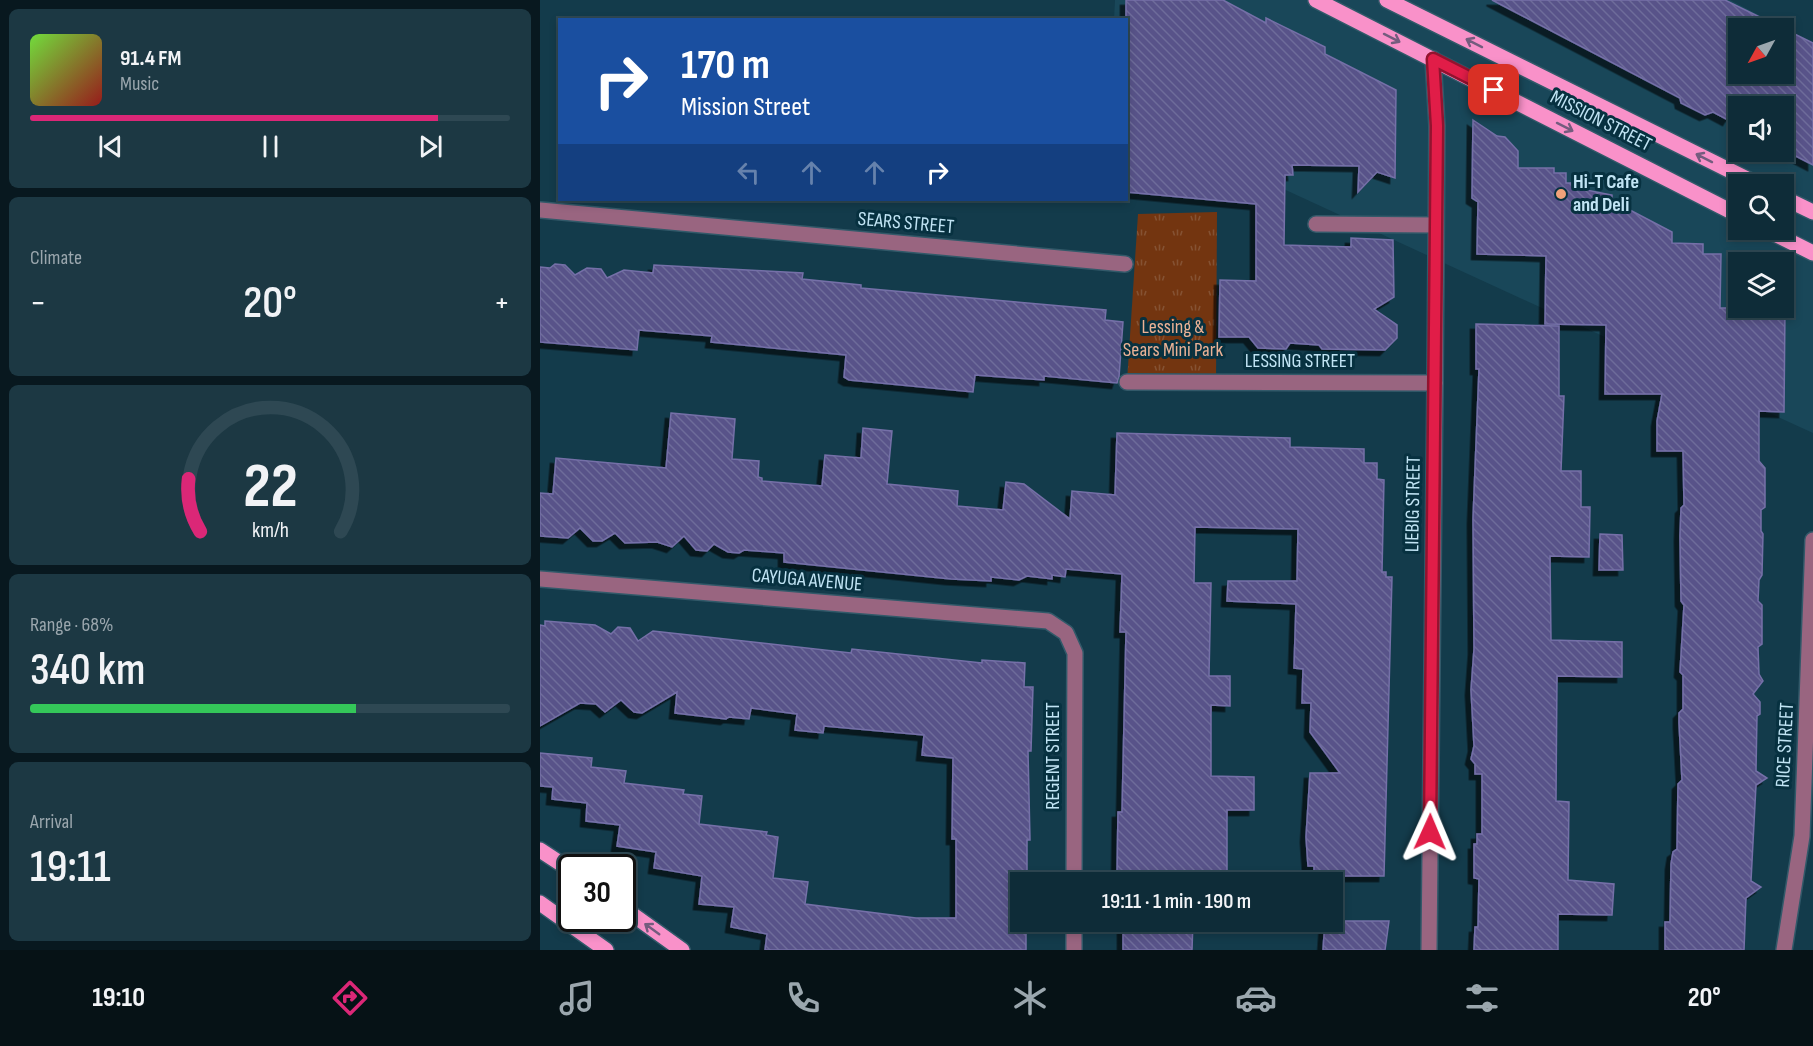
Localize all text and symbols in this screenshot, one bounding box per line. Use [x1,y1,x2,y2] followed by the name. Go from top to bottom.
[1728,18,1794,84] north arrow
[1728,18,1794,318] map controls
[1382,33,1400,44] one-way arrow
[1465,37,1483,48] one-way arrow
[681,40,770,91] text: 170 m
[582,42,660,120] icon: right
[120,45,181,72] text: 91.4 FM
[1468,64,1519,115] pin
[120,72,159,96] text: Music
[1477,73,1510,106] icon: arrive
[1546,85,1656,157] street label: MISSION STREET
[681,91,810,123] text: Mission Street
[1728,96,1794,162] button: sound
[1556,121,1574,133] one-way arrow
[94,130,127,163] icon: previous
[254,130,287,163] icon: pause
[414,130,447,163] icon: next
[1696,152,1714,164] one-way arrow
[732,156,765,189] icon: left
[795,156,828,189] icon: ahead
[858,156,891,189] icon: ahead
[921,156,954,189] icon: right
[1573,170,1639,217] place label: Hi-T Cafe and Deli
[1728,174,1794,240] button: search
[1554,187,1568,201] marker: Hi-T Cafe and Deli
[857,207,955,239] street label: SEARS STREET
[30,246,82,270] text: Climate
[1728,252,1794,318] button: layers
[243,276,297,331] text: 20°
[30,283,46,323] text: −
[494,283,510,323] text: +
[1123,315,1224,362] park label: Lessing & Sears Mini Park
[1245,349,1355,373] street label: LESSING STREET
[243,450,297,525] text: 22
[1400,456,1426,552] street label: LIEBIG STREET
[251,518,289,543] text: km/h
[751,563,863,597] street label: CAYUGA AVENUE
[30,613,114,637] text: Range · 68%
[30,643,145,698] text: 340 km
[1041,702,1065,810] street label: REGENT STREET
[1771,702,1799,788] street label: RICE STREET
[1398,800,1462,864] position arrow
[30,810,73,834] text: Arrival
[30,840,111,895] text: 19:11
[558,854,636,932] speed limit sign: 30
[1102,888,1251,915] text: 19:11 · 1 min · 190 m
[645,922,661,935] one-way arrow
[329,977,371,1019] icon: directions
[556,977,598,1019] icon: music
[782,977,824,1019] icon: phone
[1009,977,1051,1019] icon: climate
[1235,977,1277,1019] icon: car
[1461,977,1503,1019] icon: filters
[92,982,145,1014] text: 19:10
[1688,982,1721,1014] text: 20°

